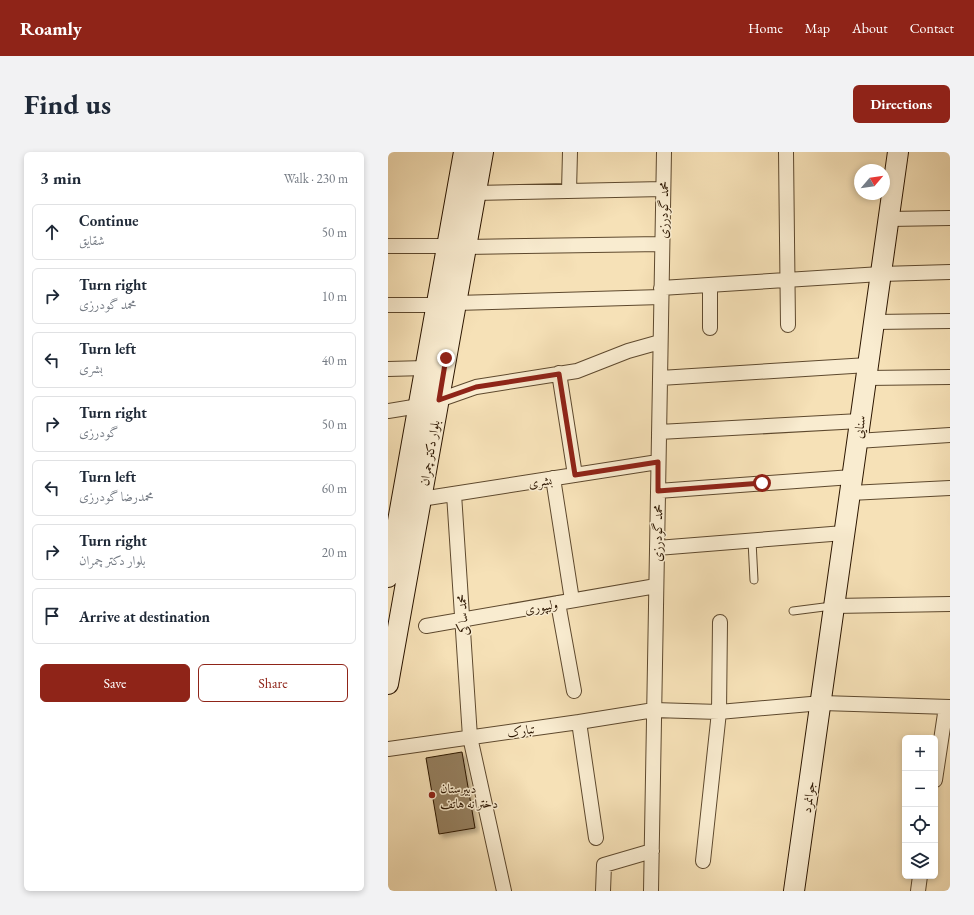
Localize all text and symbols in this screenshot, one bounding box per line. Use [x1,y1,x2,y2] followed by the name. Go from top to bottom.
[20,16,82,41] text: Roamly
[748,19,783,37] text: Home
[805,19,830,37] text: Map
[852,19,888,37] text: About
[910,19,954,37] text: Contact
[853,85,950,123] button: Directions
[24,86,111,122] text: Find us
[854,164,890,200] north arrow
[40,167,81,189] text: 3 min
[284,170,348,187] text: Walk · 230 m
[655,181,673,239] street label: محمد گودرزی
[79,211,139,230] text: Continue
[41,221,63,243] icon: ahead
[322,224,347,241] text: 50 m
[79,232,105,249] text: شقایق
[79,275,147,294] text: Turn right
[41,285,63,307] icon: right
[322,288,347,305] text: 10 m
[79,296,136,313] text: محمد گودرزی
[79,339,136,358] text: Turn left
[41,349,63,371] icon: left
[437,349,455,367] route end
[322,352,347,369] text: 40 m
[79,360,103,377] text: بشری
[79,403,147,422] text: Turn right
[41,413,63,435] icon: right
[849,414,870,440] street label: سنایی
[322,416,347,433] text: 50 m
[415,419,444,487] street label: بلوار دکتر چمران
[79,424,118,441] text: گودرزی
[79,467,136,486] text: Turn left
[527,471,553,492] street label: بشری
[753,474,771,492] route start
[41,477,63,499] icon: left
[322,480,347,497] text: 60 m
[79,488,154,505] text: محمدرضا گودرزی
[649,504,667,562] street label: محمد گودرزی
[79,531,147,550] text: Turn right
[41,541,63,563] icon: right
[322,544,347,561] text: 20 m
[79,552,145,569] text: بلوار دکتر چمران
[453,593,472,636] street label: محمد ساکی
[523,595,559,619] street label: ولیپوری
[41,605,63,627] icon: arrive
[79,607,210,626] text: Arrive at destination
[40,664,190,702] button: Save
[198,664,348,702] button: Share
[506,720,536,741] street label: تبارک
[902,735,938,879] map controls
[902,735,938,771] button: +
[902,771,938,807] button: −
[440,780,498,812] place label: دبیرستان دخترانه هاتف
[798,780,819,814] street label: جوانمرد
[427,790,437,800] marker: دبیرستان دخترانه هاتف
[902,807,938,843] button: locate
[902,843,938,879] button: layers

